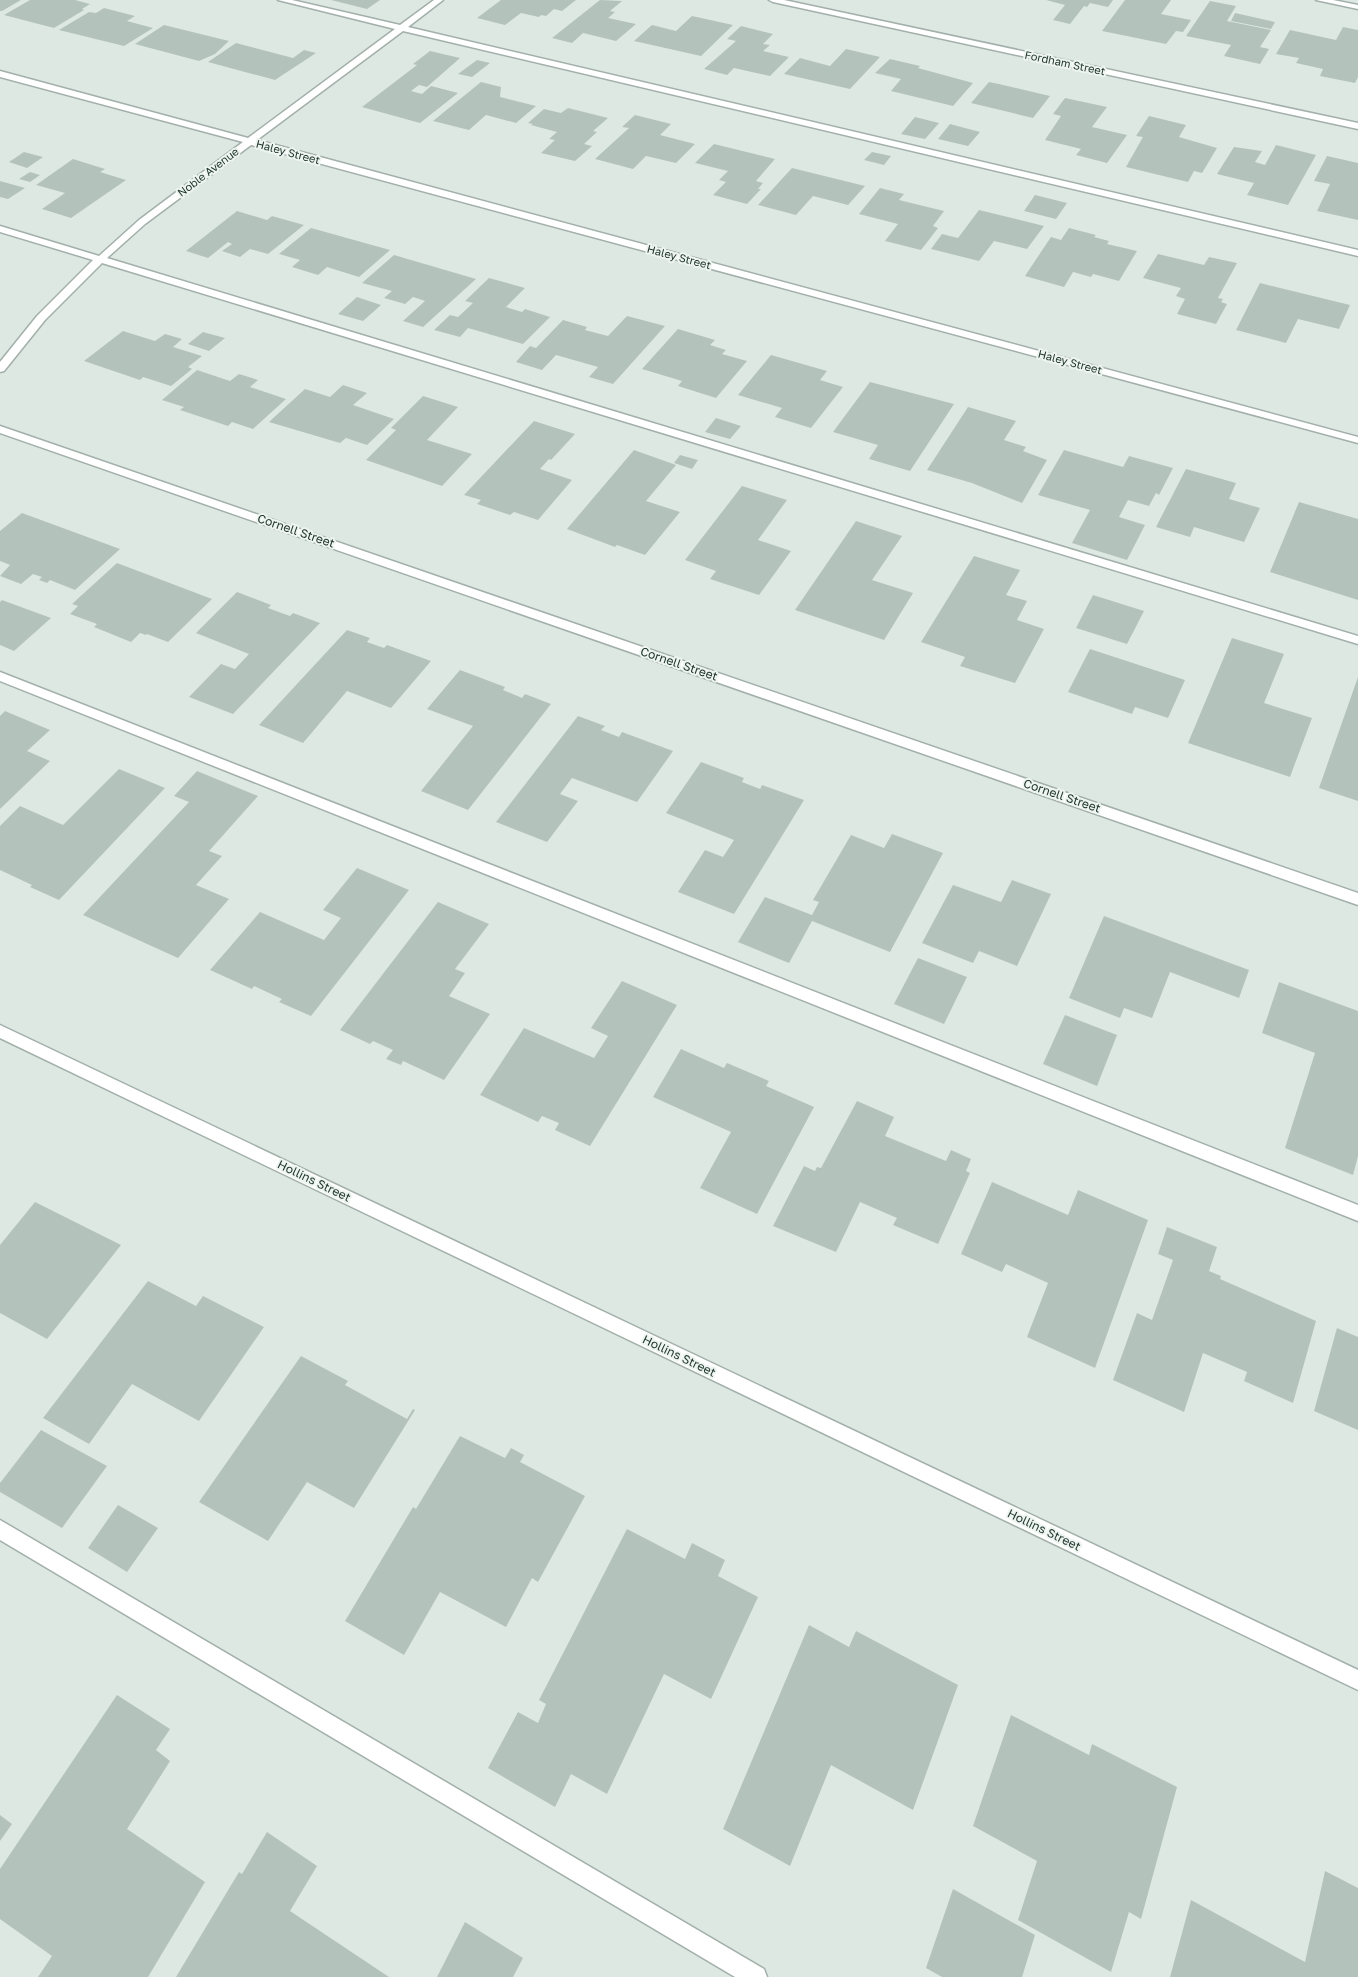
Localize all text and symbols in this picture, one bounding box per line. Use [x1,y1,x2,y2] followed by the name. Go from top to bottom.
[1024,48,1107,77] street label: Fordham Street
[255,137,322,166] street label: Haley Street
[175,144,241,199] street label: Noble Avenue
[646,242,713,271] street label: Haley Street
[1037,347,1104,376] street label: Haley Street
[256,510,337,551] street label: Cornell Street
[639,643,720,684] street label: Cornell Street
[1022,775,1103,816] street label: Cornell Street
[275,1156,353,1205] street label: Hollins Street
[640,1331,718,1380] street label: Hollins Street
[1005,1505,1083,1554] street label: Hollins Street

